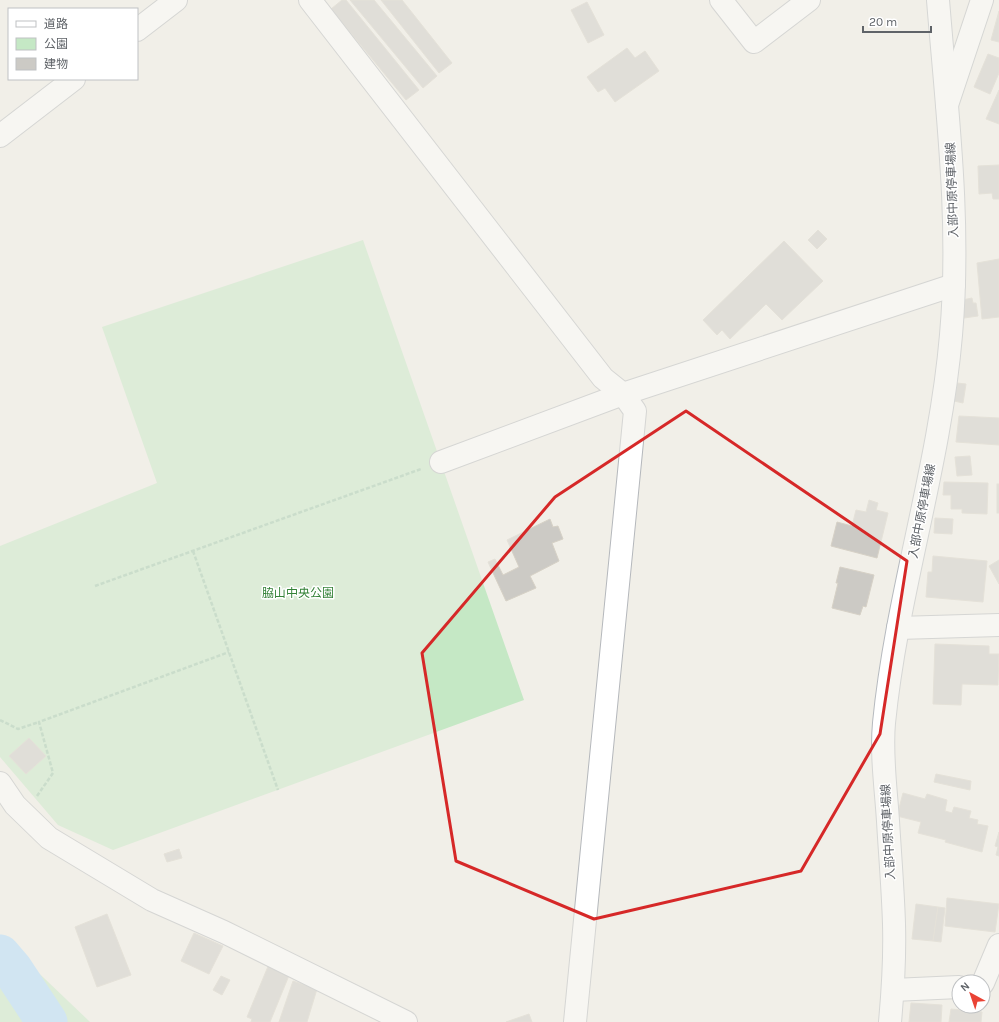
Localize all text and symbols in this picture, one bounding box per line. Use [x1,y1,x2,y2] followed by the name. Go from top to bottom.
[8,8,138,80] legend
[863,8,931,34] scale bar
[869,15,897,29] text: 20 m
[44,17,68,31] text: 道路
[44,37,68,51] text: 公園
[44,57,68,71] text: 建物
[943,142,961,238] street label: 入部中原停車場線
[906,463,938,559] street label: 入部中原停車場線
[262,586,334,600] park label: 脇山中央公園
[878,784,898,880] street label: 入部中原停車場線
[951,974,991,1014] north arrow
[958,979,972,994] text: N

